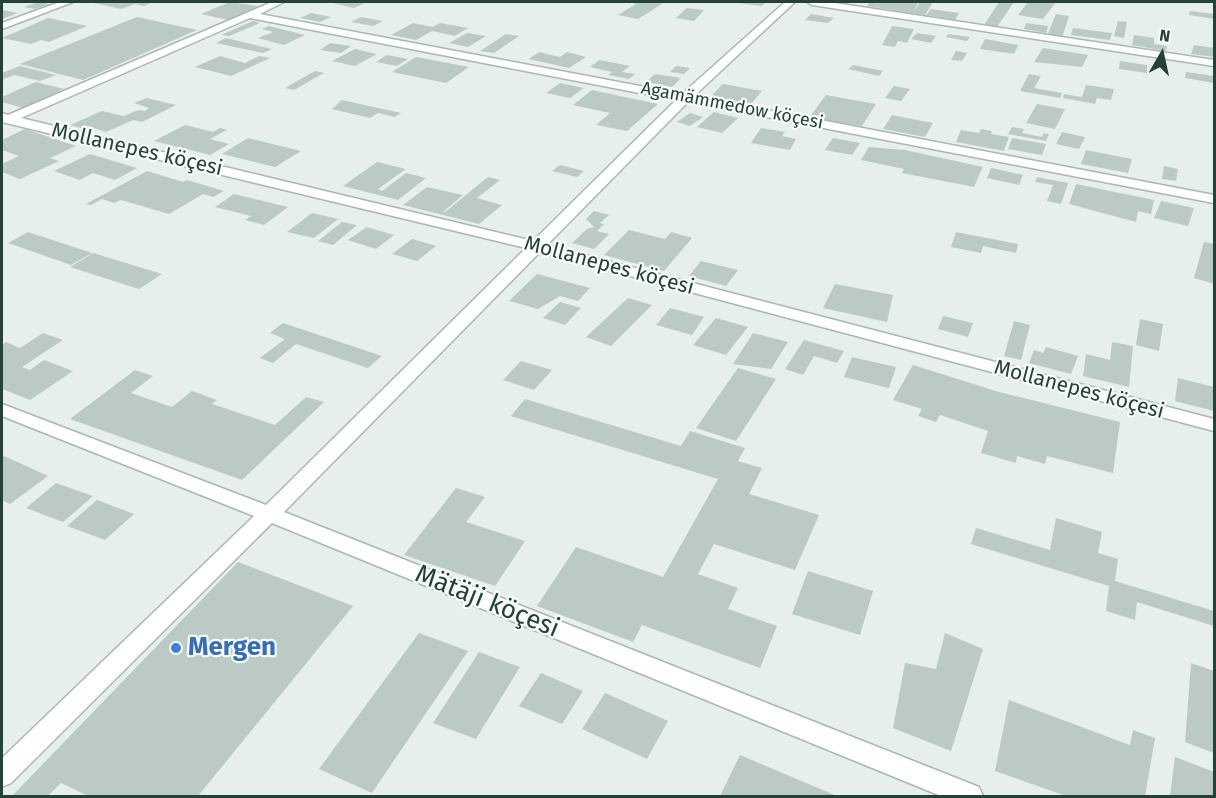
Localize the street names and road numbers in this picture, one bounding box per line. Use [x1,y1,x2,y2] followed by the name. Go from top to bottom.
[639,78,825,134] street label: Agamämmedow köçesi
[49,118,225,182] street label: Mollanepes köçesi
[521,231,697,301] street label: Mollanepes köçesi
[991,355,1167,425] street label: Mollanepes köçesi
[410,559,564,645] street label: Mätäji köçesi

